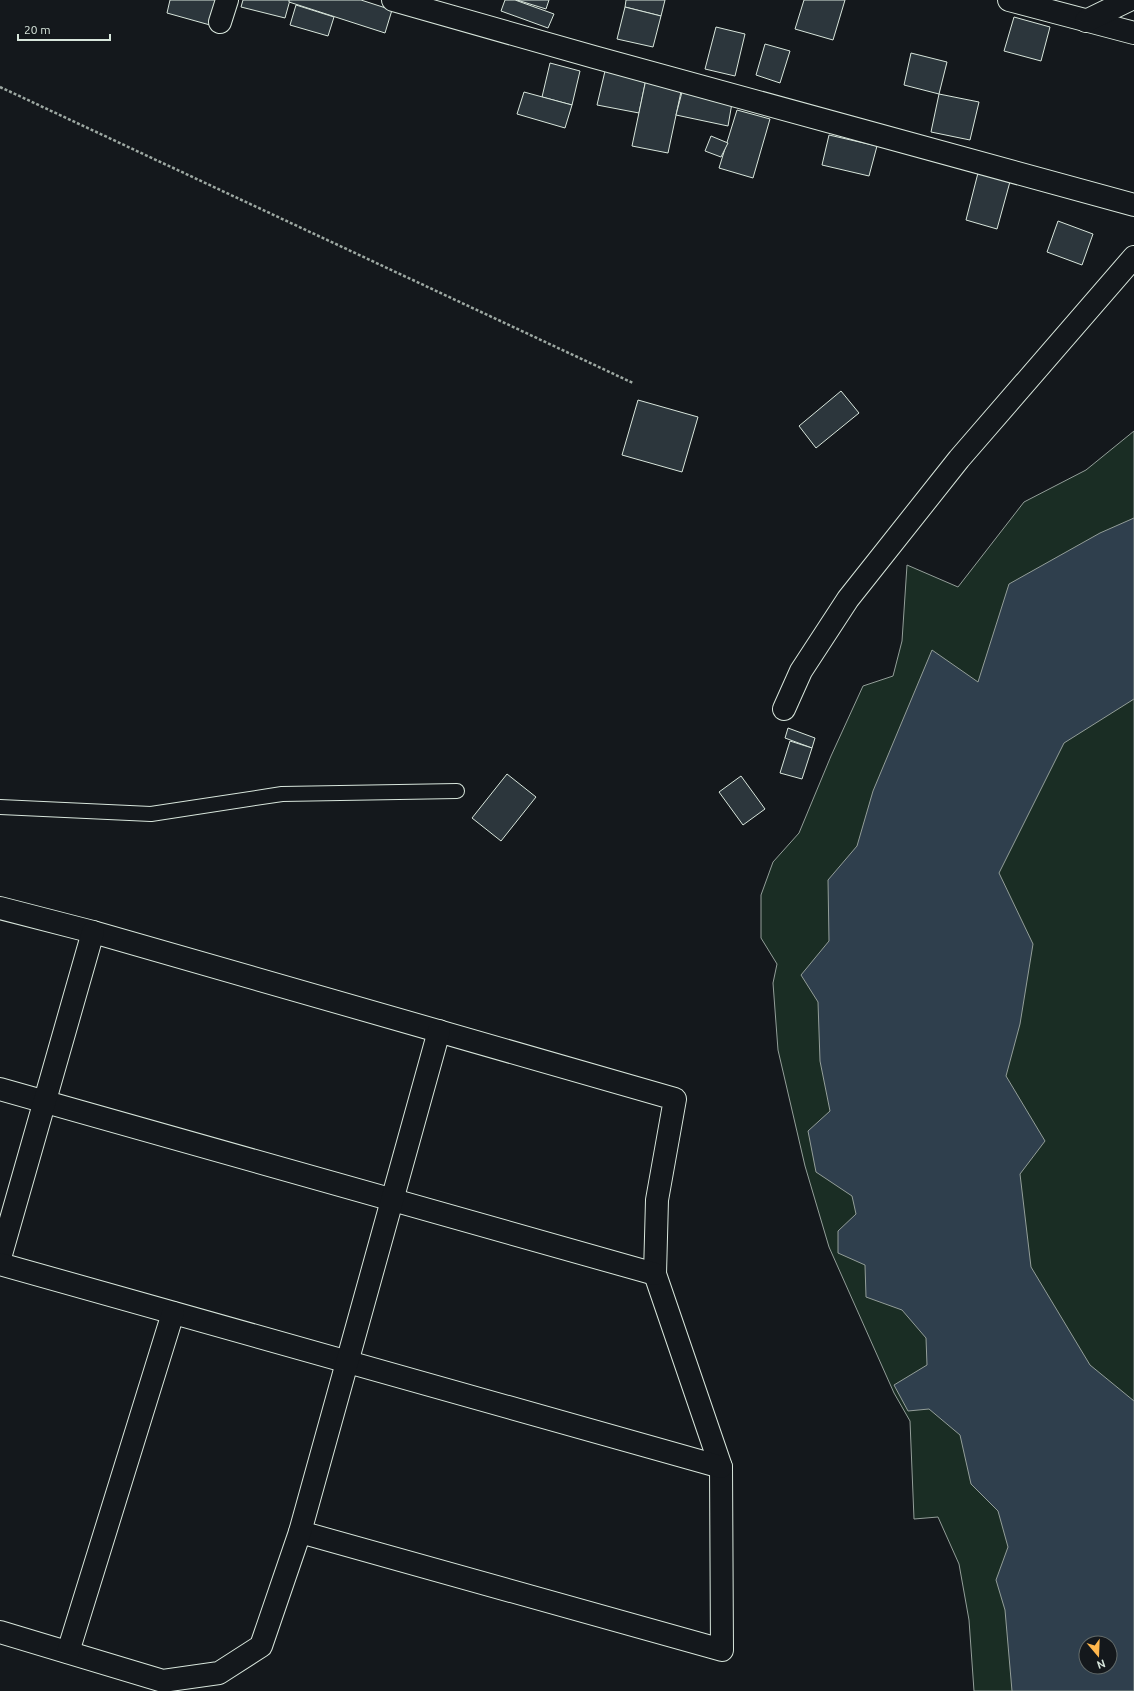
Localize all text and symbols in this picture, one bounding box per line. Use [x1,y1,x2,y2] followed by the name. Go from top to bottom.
[18,16,110,42] scale bar
[24,23,51,36] text: 20 m
[1078,1635,1118,1675] north arrow
[1095,1657,1107,1671] text: N

